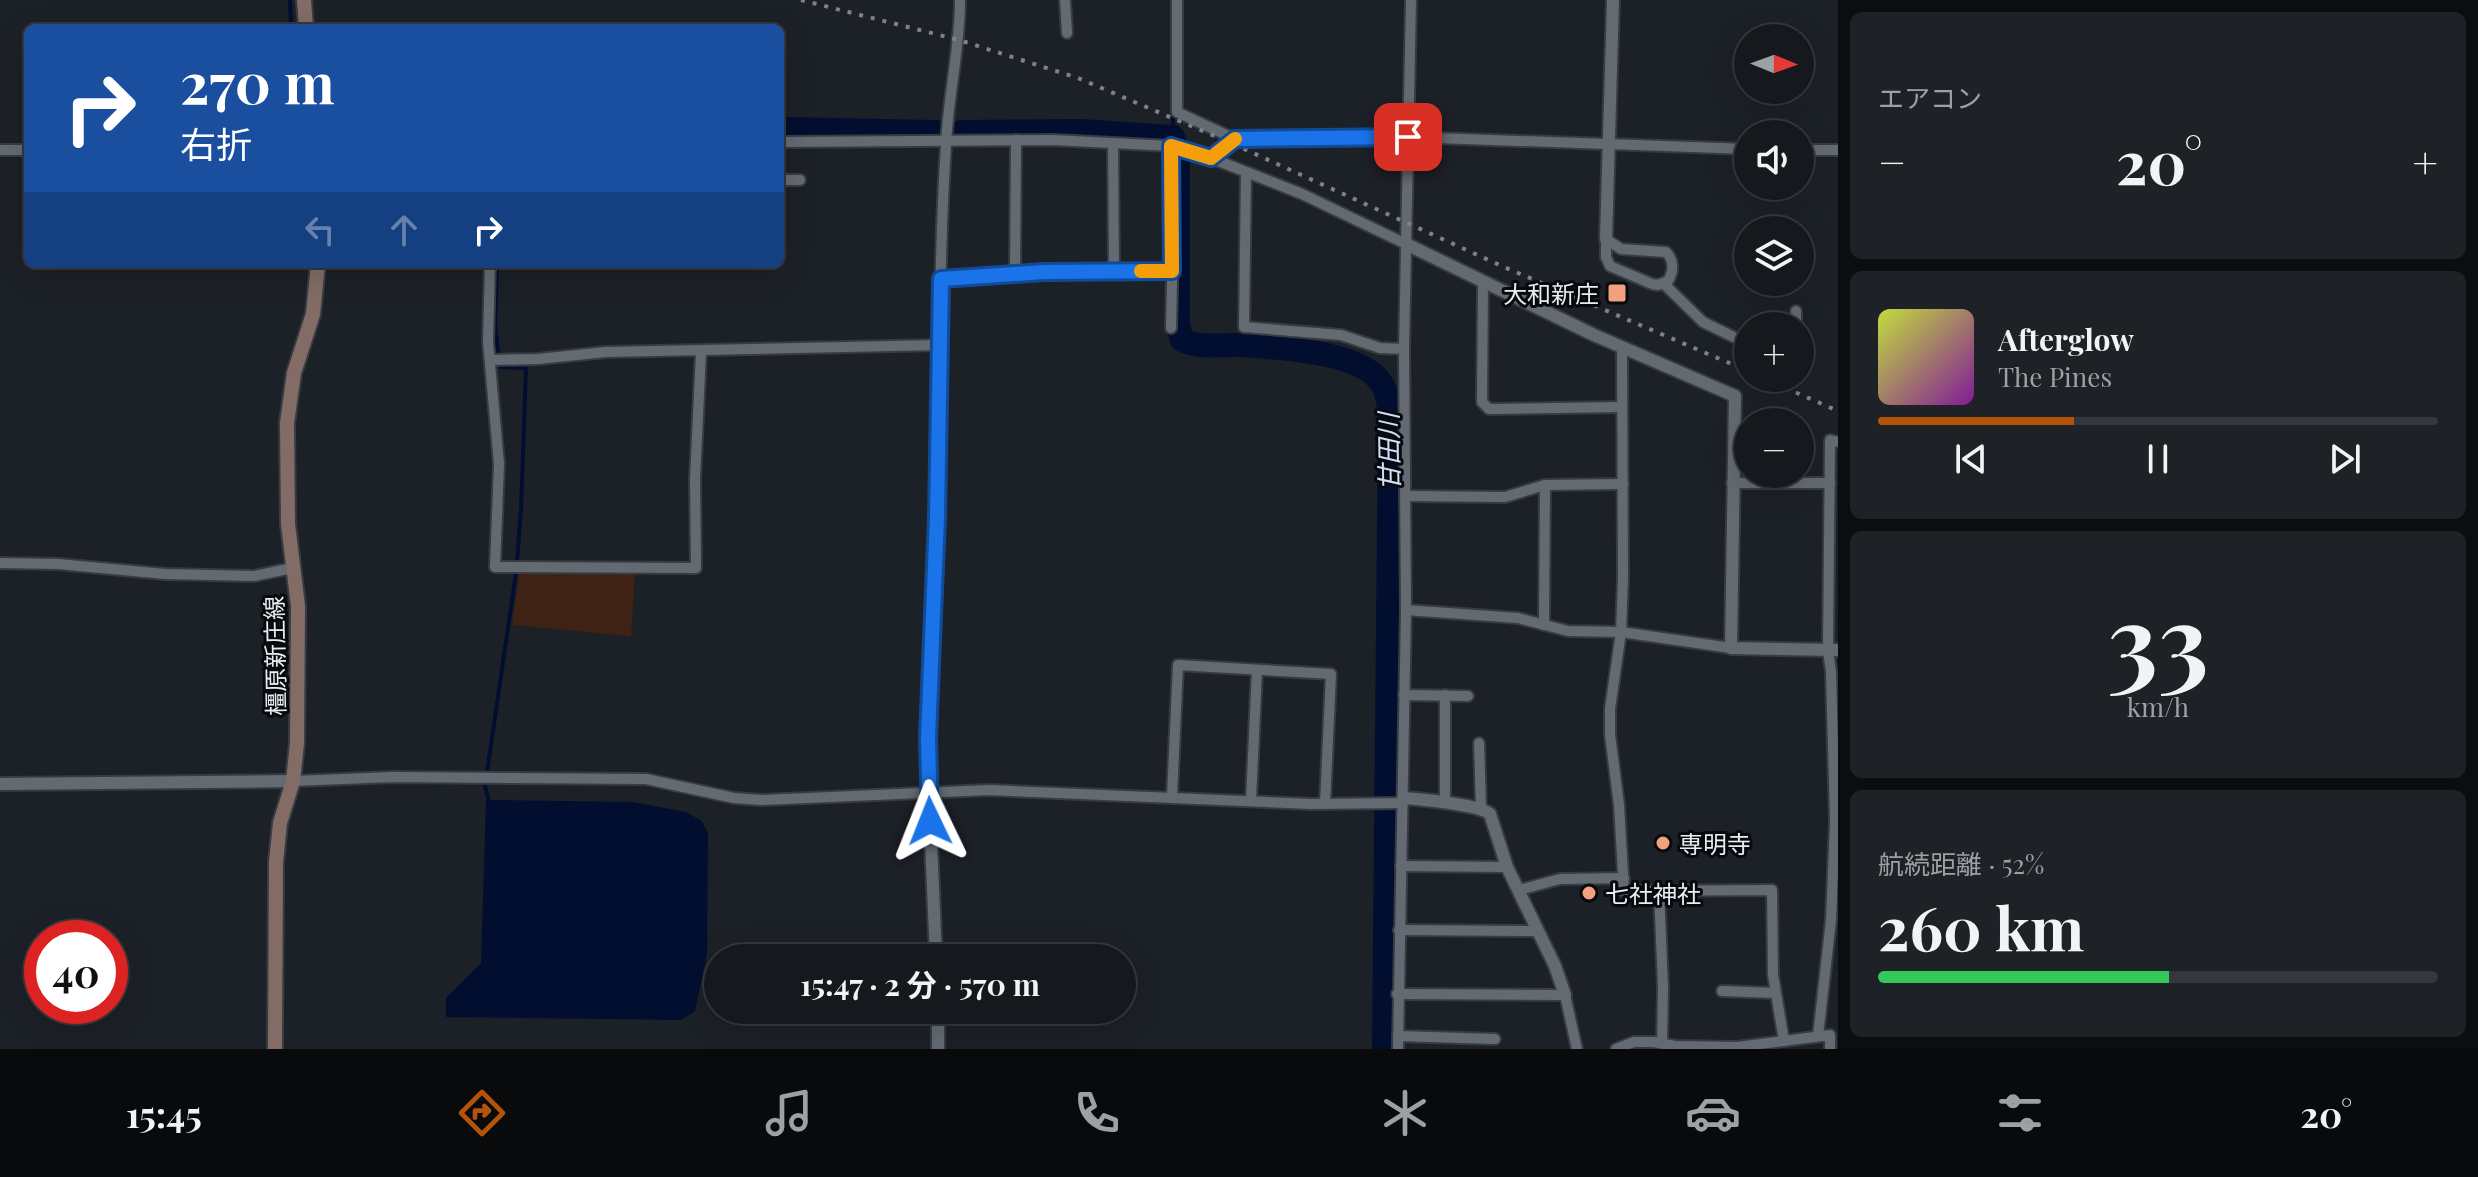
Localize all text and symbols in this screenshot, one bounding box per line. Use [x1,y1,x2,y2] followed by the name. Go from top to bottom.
[1734,24,1814,104] north arrow
[1734,24,1814,488] map controls
[180,44,335,119] text: 270 m
[48,56,152,160] icon: right
[1878,80,1982,115] text: エアコン
[1374,103,1442,171] pin
[1386,115,1430,159] icon: arrive
[180,119,252,167] text: 右折
[1734,120,1814,200] button: sound
[2116,120,2203,200] text: 20°
[1878,131,1906,190] text: −
[2412,131,2438,190] text: +
[298,208,342,252] icon: left
[382,208,426,252] icon: ahead
[466,208,510,252] icon: right
[1734,216,1814,296] button: layers
[1503,277,1599,309] place label: 大和新庄
[1606,282,1628,304] marker: 大和新庄
[1734,312,1814,392] button: +
[1998,319,2134,359] text: Afterglow
[1998,359,2112,394] text: The Pines
[1734,408,1814,488] button: −
[1370,410,1406,491] water label: 甘田川
[1949,437,1993,481] icon: previous
[2136,437,2180,481] icon: pause
[2323,437,2367,481] icon: next
[2107,567,2209,706] text: 33
[257,596,291,716] street label: 橿原新庄線
[2127,689,2189,724] text: km/h
[888,779,972,863] position arrow
[1679,827,1751,859] place label: 専明寺
[1654,834,1672,852] marker: 専明寺
[1878,846,2044,881] text: 航続距離 · 52%
[1605,877,1701,909] place label: 七社神社
[1580,884,1598,902] marker: 七社神社
[1878,886,2084,966] text: 260 km
[24,920,128,1024] speed limit sign: 40
[800,964,1040,1004] text: 15:47 · 2 分 · 570 m
[454,1085,510,1141] icon: directions
[761,1085,817,1141] icon: music
[1069,1085,1125,1141] icon: phone
[1377,1085,1433,1141] icon: climate
[1685,1085,1741,1141] icon: car
[1992,1085,2048,1141] icon: filters
[126,1089,202,1137] text: 15:45
[2300,1089,2352,1137] text: 20°

